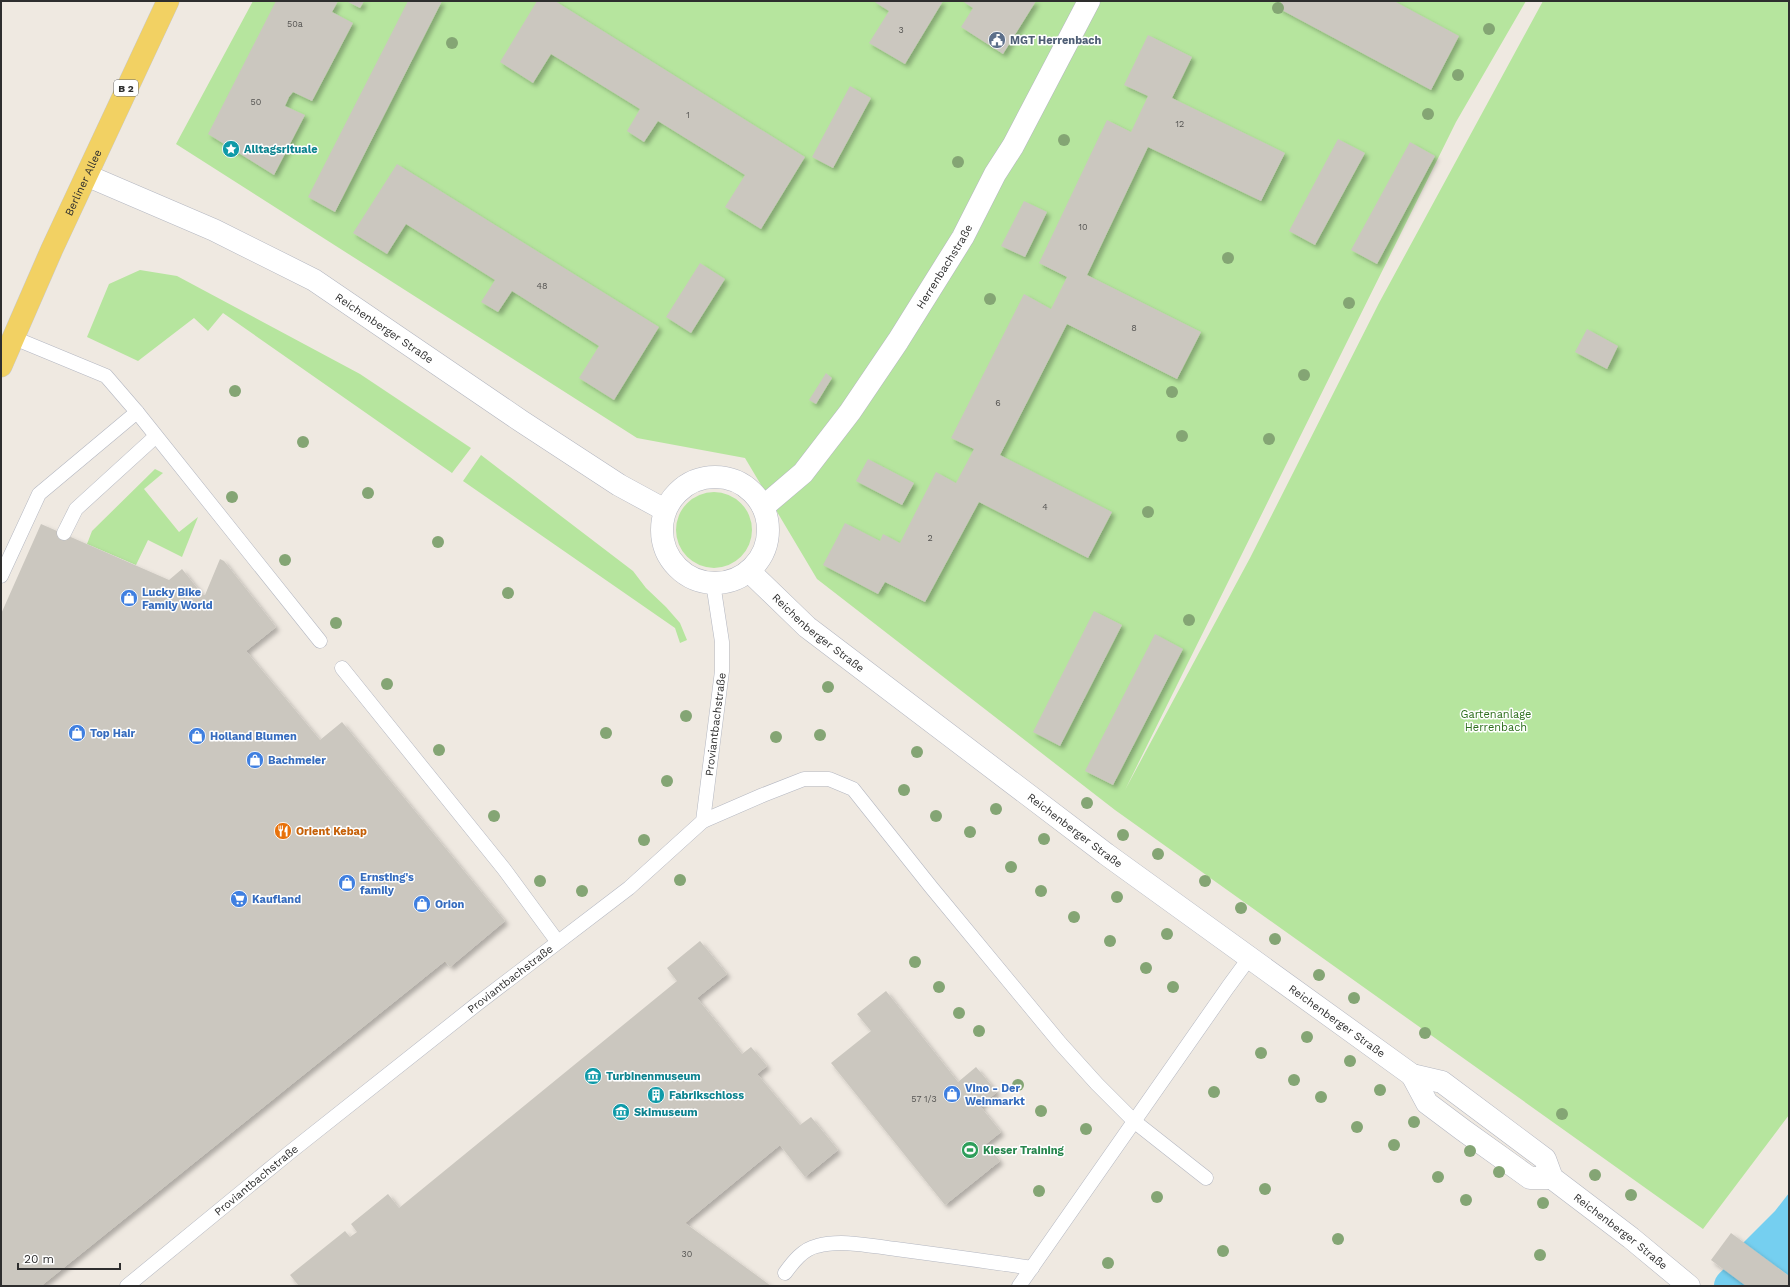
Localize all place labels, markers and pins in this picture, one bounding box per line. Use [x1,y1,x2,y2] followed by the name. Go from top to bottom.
[987,30,1007,50] public building icon: MGT Herrenbach
[1010,34,1102,47] place label: MGT Herrenbach
[221,139,241,159] place icon: Alltagsrituale
[244,143,318,156] place label: Alltagsrituale
[142,586,213,612] place label: Lucky Bike Family World
[119,588,139,608] shop icon: Lucky Bike Family World
[67,723,87,743] shop icon: Top Hair
[187,726,207,746] shop icon: Holland Blumen
[90,727,136,740] place label: Top Hair
[210,730,297,743] place label: Holland Blumen
[245,750,265,770] shop icon: Bachmeier
[268,754,326,767] place label: Bachmeier
[273,821,293,841] restaurant icon: Orient Kebap
[296,825,367,838] place label: Orient Kebap
[360,871,414,897] place label: Ernsting's family
[337,873,357,893] shop icon: Ernsting's family
[229,889,249,909] supermarket icon: Kaufland
[252,893,301,906] place label: Kaufland
[412,894,432,914] shop icon: Orion
[435,898,465,911] place label: Orion
[583,1066,603,1086] museum icon: Turbinenmuseum
[606,1070,701,1083] place label: Turbinenmuseum
[965,1082,1025,1108] place label: Vino - Der Weinmarkt
[942,1084,962,1104] shop icon: Vino - Der Weinmarkt
[646,1085,666,1105] building icon: Fabrikschloss
[669,1089,744,1102] place label: Fabrikschloss
[611,1102,631,1122] museum icon: Skimuseum
[634,1106,698,1119] place label: Skimuseum
[960,1140,980,1160] sports icon: Kieser Training
[983,1144,1064,1157] place label: Kieser Training

